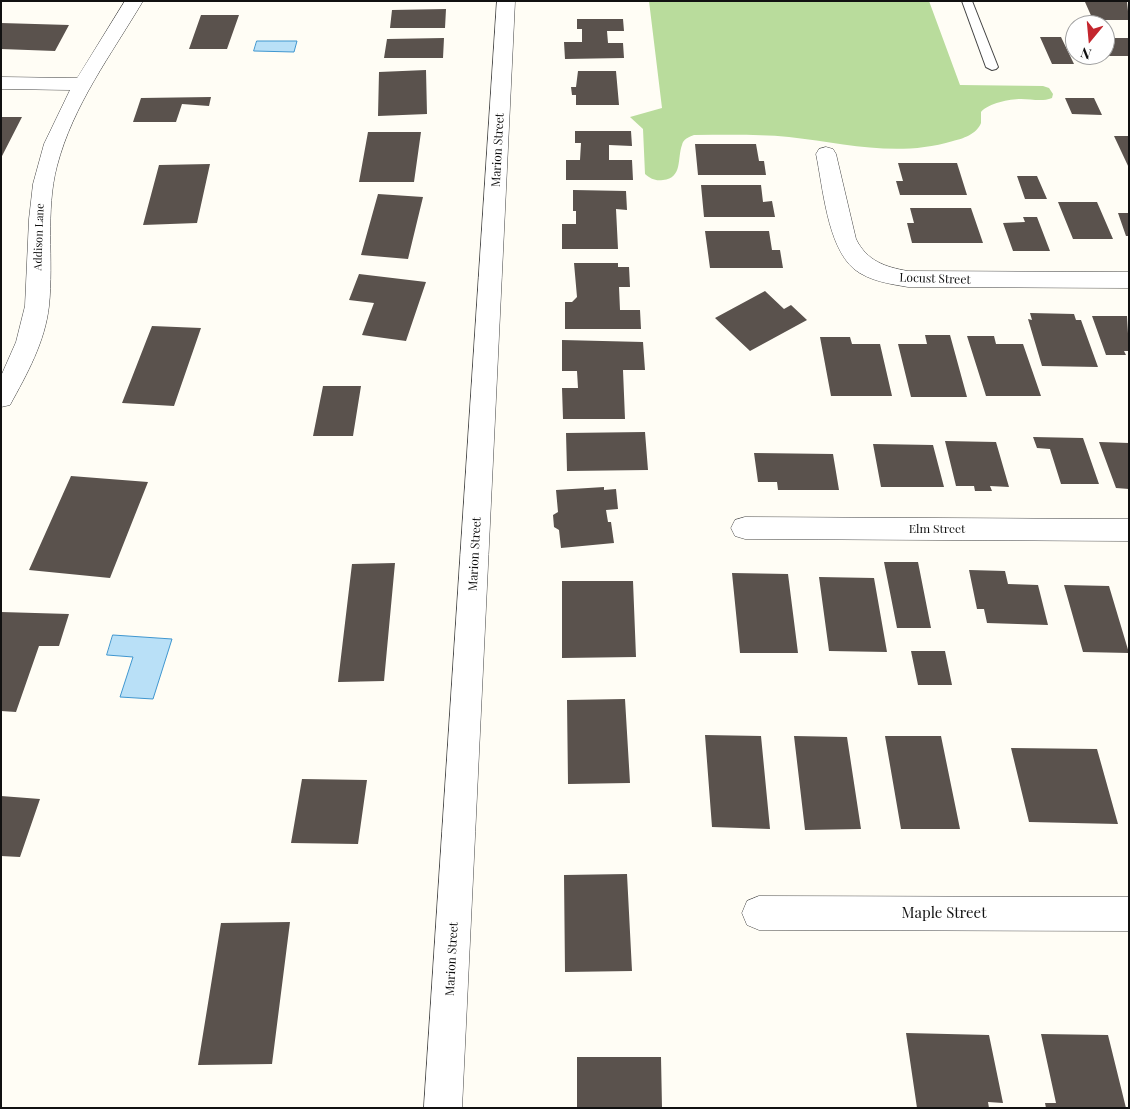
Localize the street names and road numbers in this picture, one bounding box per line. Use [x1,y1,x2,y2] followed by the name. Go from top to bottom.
[489,113,507,187] street label: Marion Street
[31,203,47,271] street label: Addison Lane
[899,271,971,287] street label: Locust Street
[466,517,484,591] street label: Marion Street
[909,522,965,536] street label: Elm Street
[902,904,986,922] street label: Maple Street
[443,922,461,996] street label: Marion Street

